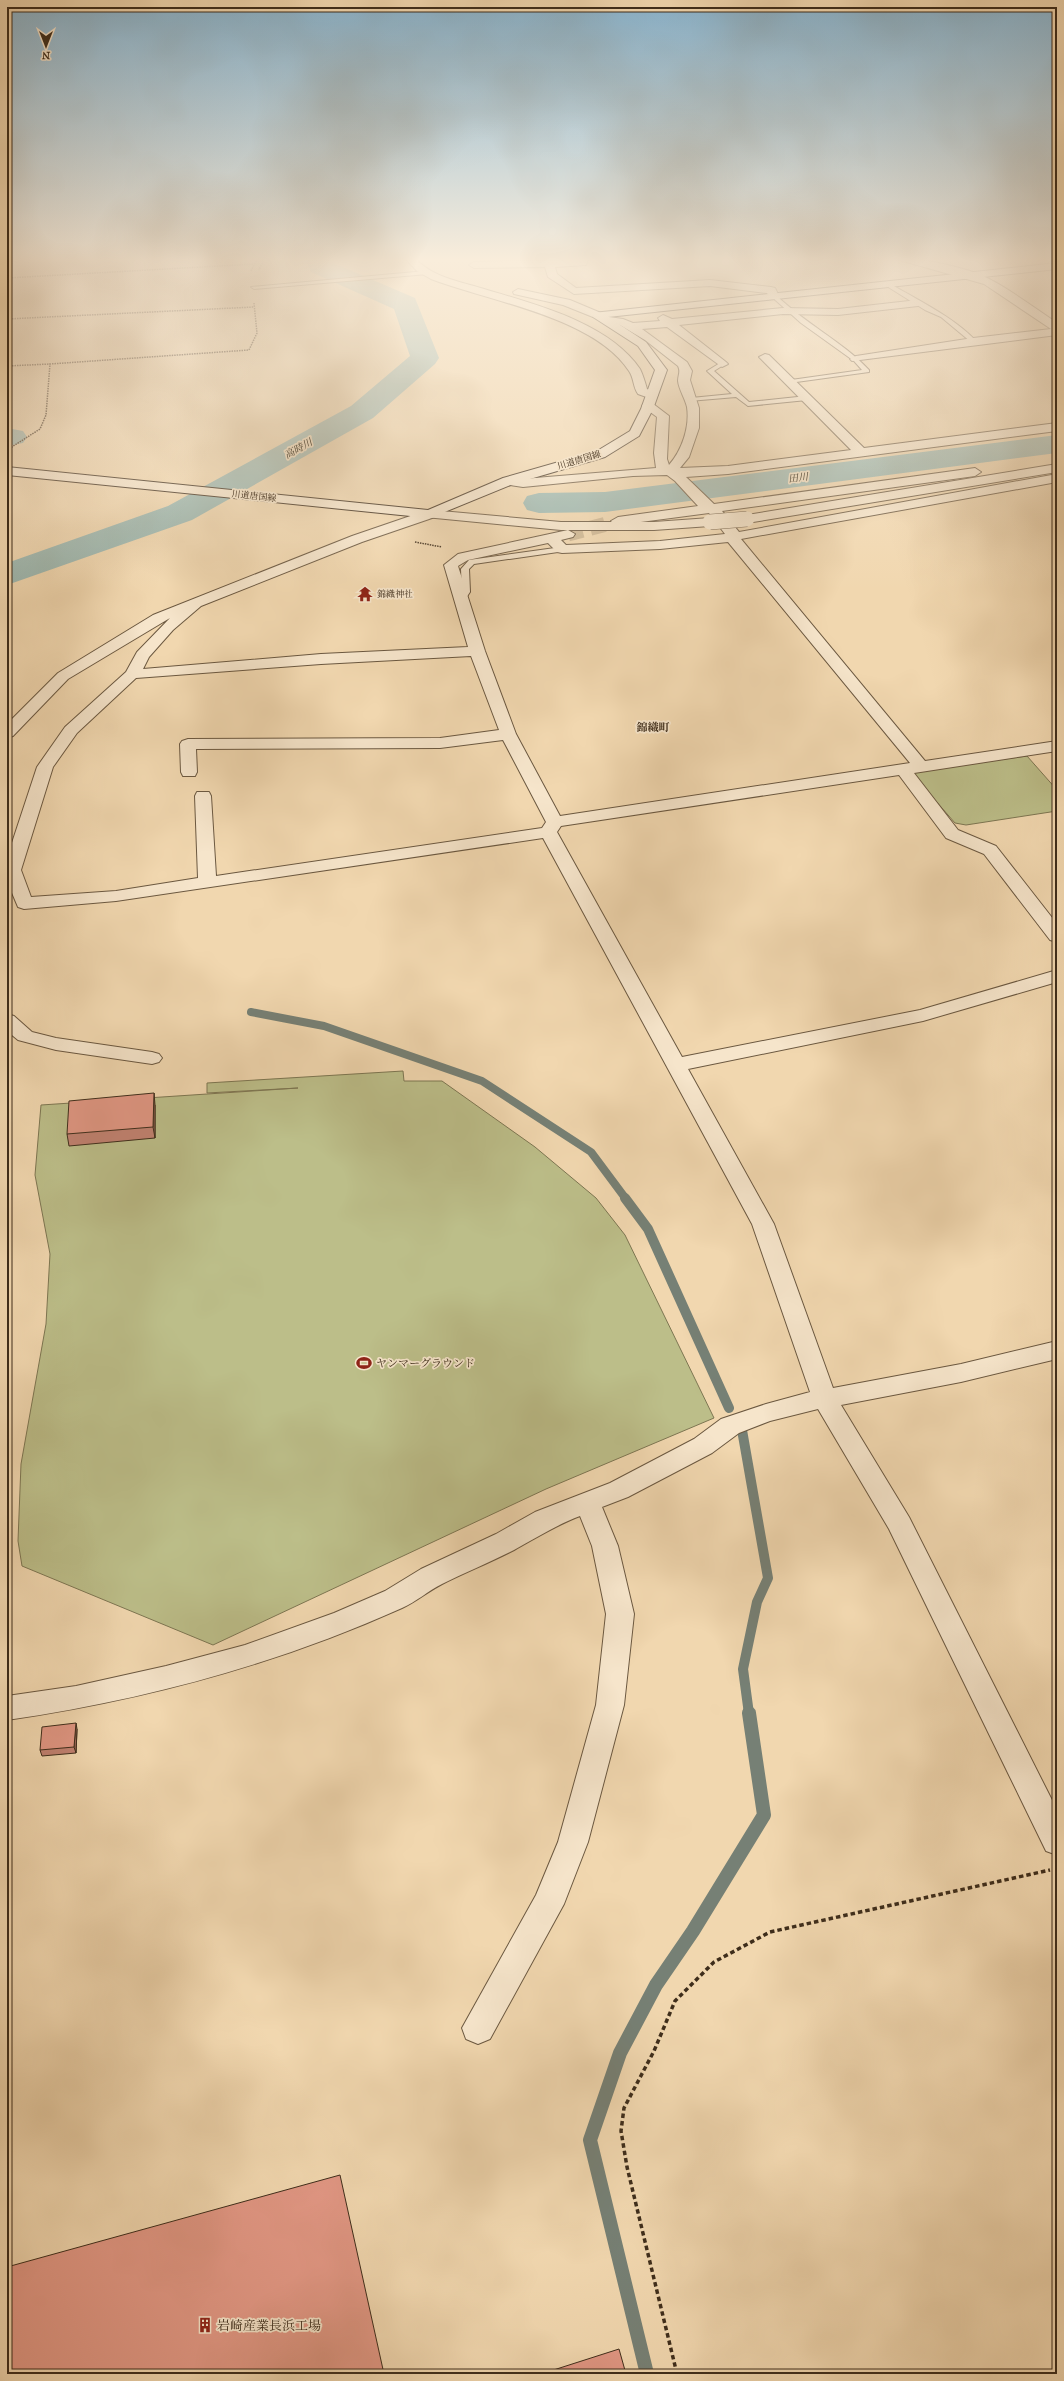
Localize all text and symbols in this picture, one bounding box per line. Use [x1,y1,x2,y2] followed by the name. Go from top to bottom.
[26,26,66,66] north arrow
[41,49,50,62] text: N
[282,436,315,461] water label: 高時川
[556,449,602,471] street label: 川道唐国線
[787,471,810,485] water label: 田川
[231,489,277,503] street label: 川道唐国線
[356,585,374,603] temple icon: 錦織神社
[377,589,413,599] place label: 錦織神社
[637,721,670,734] district label: 錦織町
[355,1354,373,1372] sports icon: ヤンマーグラウンド
[376,1357,475,1370] place label: ヤンマーグラウンド
[196,2316,214,2334] building icon: 岩崎産業長浜工場
[217,2318,321,2333] place label: 岩崎産業長浜工場

